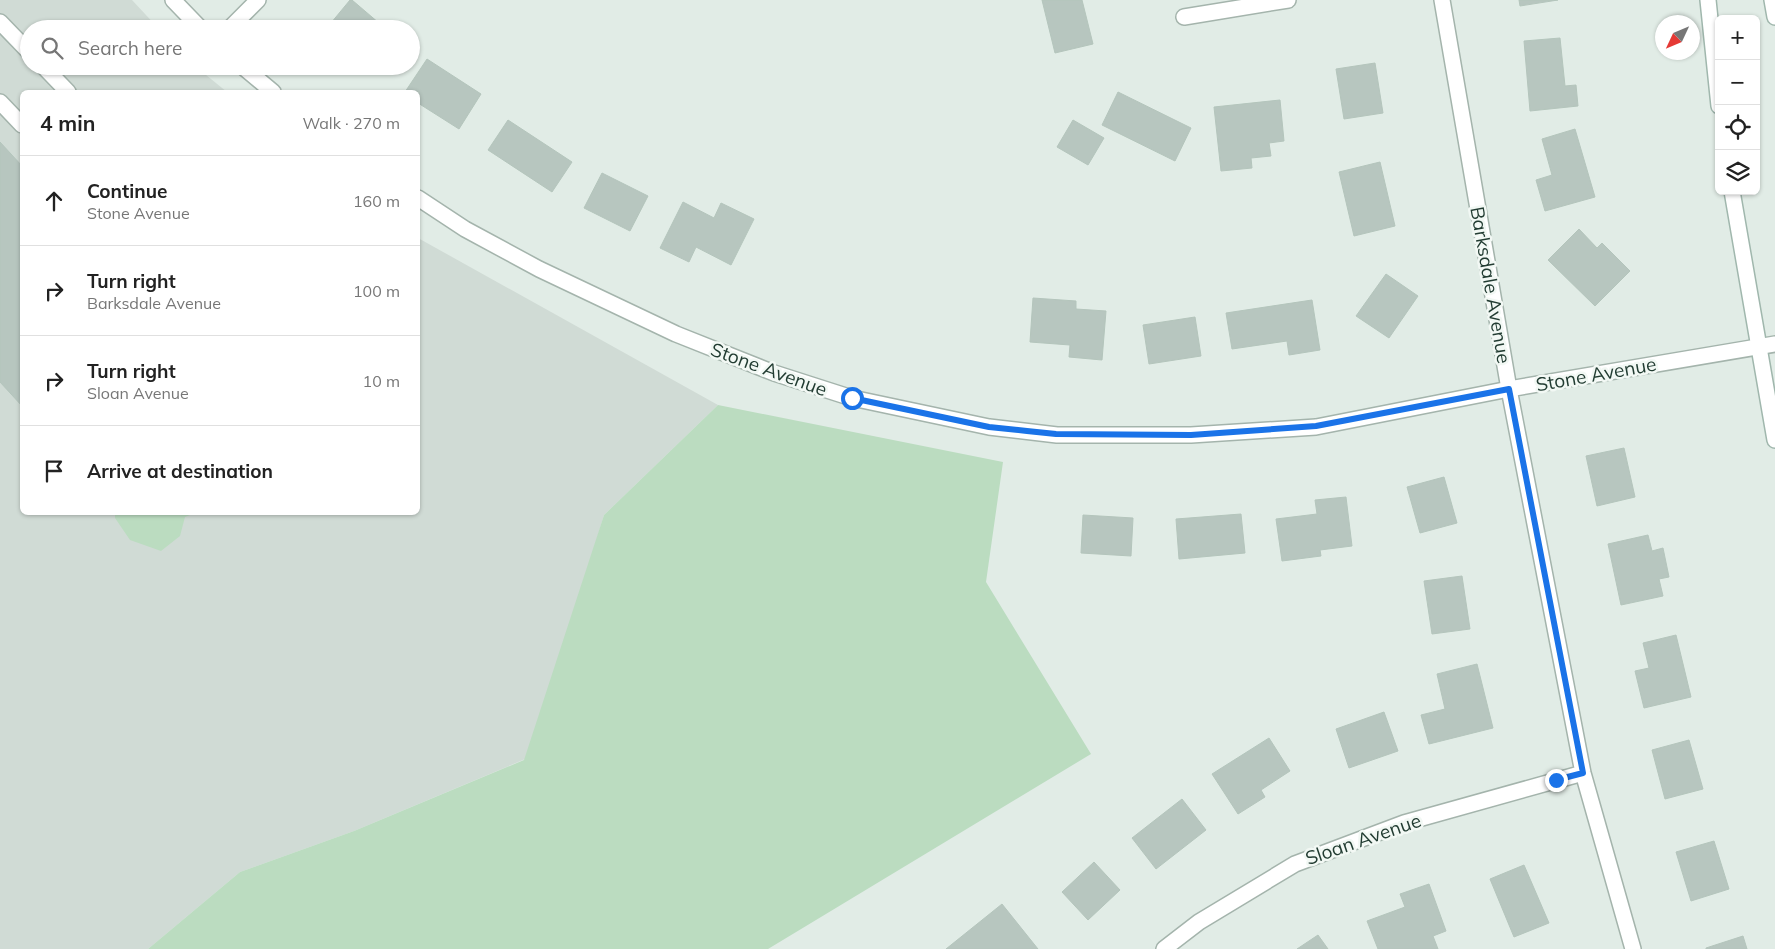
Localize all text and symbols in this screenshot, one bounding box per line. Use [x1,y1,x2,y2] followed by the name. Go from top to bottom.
[1655,15,1700,60] north arrow
[1715,15,1760,195] map controls
[1715,15,1760,60] button: +
[20,20,420,75] search box
[38,34,66,62] icon: search
[78,36,182,60] text: Search here
[1715,60,1760,105] button: −
[1715,105,1760,150] button: locate
[40,110,95,136] text: 4 min
[302,113,400,133] text: Walk · 270 m
[1715,150,1760,195] button: layers
[87,179,167,203] text: Continue
[40,187,68,215] icon: ahead
[353,191,400,211] text: 160 m
[87,203,190,223] text: Stone Avenue
[1465,205,1517,365] street label: Barksdale Avenue
[87,269,176,293] text: Turn right
[40,277,68,305] icon: right
[353,281,400,301] text: 100 m
[87,293,221,313] text: Barksdale Avenue
[708,337,830,401] street label: Stone Avenue
[1534,352,1658,396] street label: Stone Avenue
[87,359,176,383] text: Turn right
[40,367,68,395] icon: right
[363,371,400,391] text: 10 m
[87,383,189,403] text: Sloan Avenue
[841,387,864,410] route start
[40,457,68,485] icon: arrive
[87,459,273,483] text: Arrive at destination
[1545,769,1568,792] route end
[1302,808,1424,870] street label: Sloan Avenue

